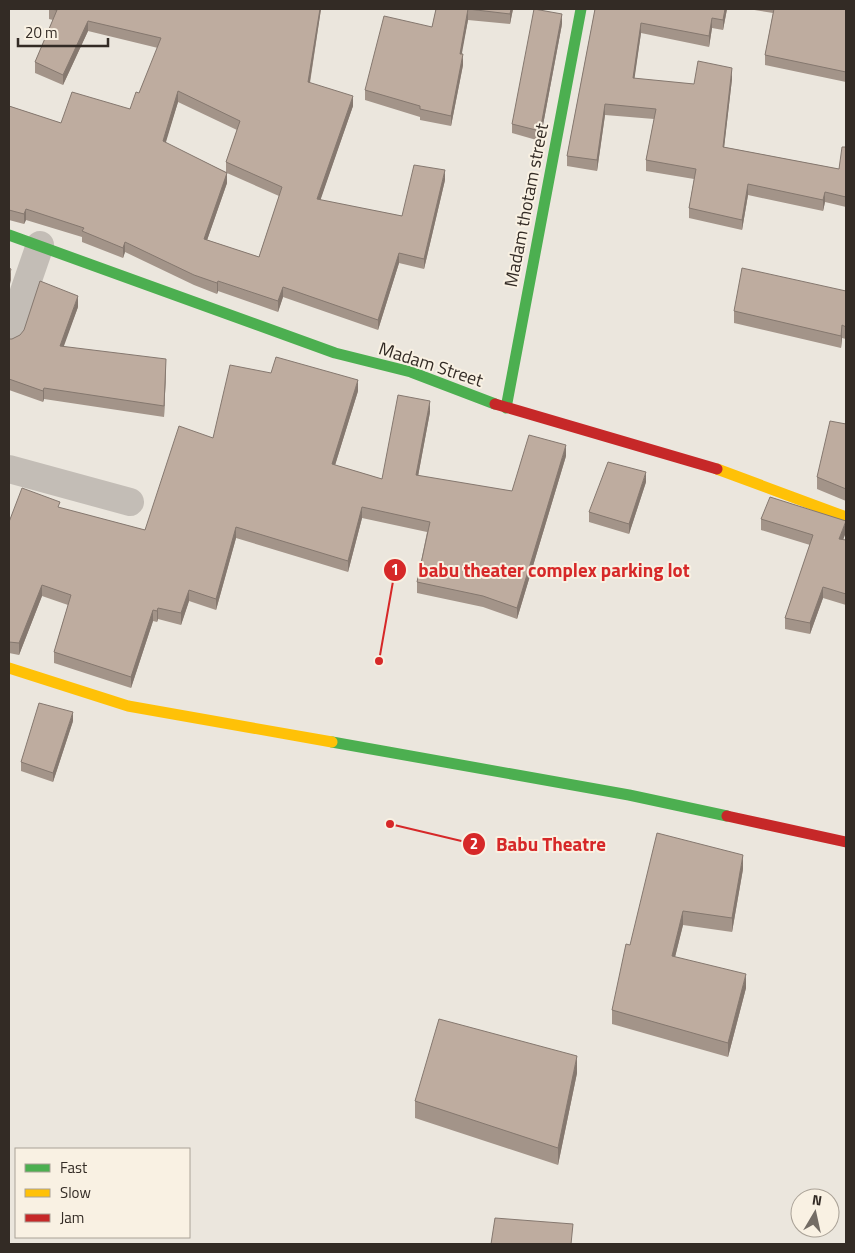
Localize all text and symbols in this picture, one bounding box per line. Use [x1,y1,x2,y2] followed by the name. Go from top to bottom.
[18,15,108,47] scale bar
[25,21,58,44] text: 20 m
[497,120,555,289] street label: Madam thotam street
[375,334,487,394] street label: Madam Street
[383,553,699,587] callout: babu theater complex parking lot
[418,555,690,584] text: babu theater complex parking lot
[391,558,399,581] text: 1
[461,827,616,861] callout: Babu Theatre
[496,829,606,858] text: Babu Theatre
[470,832,478,855] text: 2
[15,1148,190,1238] legend
[60,1156,88,1179] text: Fast
[60,1181,91,1204] text: Slow
[790,1188,840,1238] north arrow
[811,1189,824,1211] text: N
[60,1206,84,1229] text: Jam

